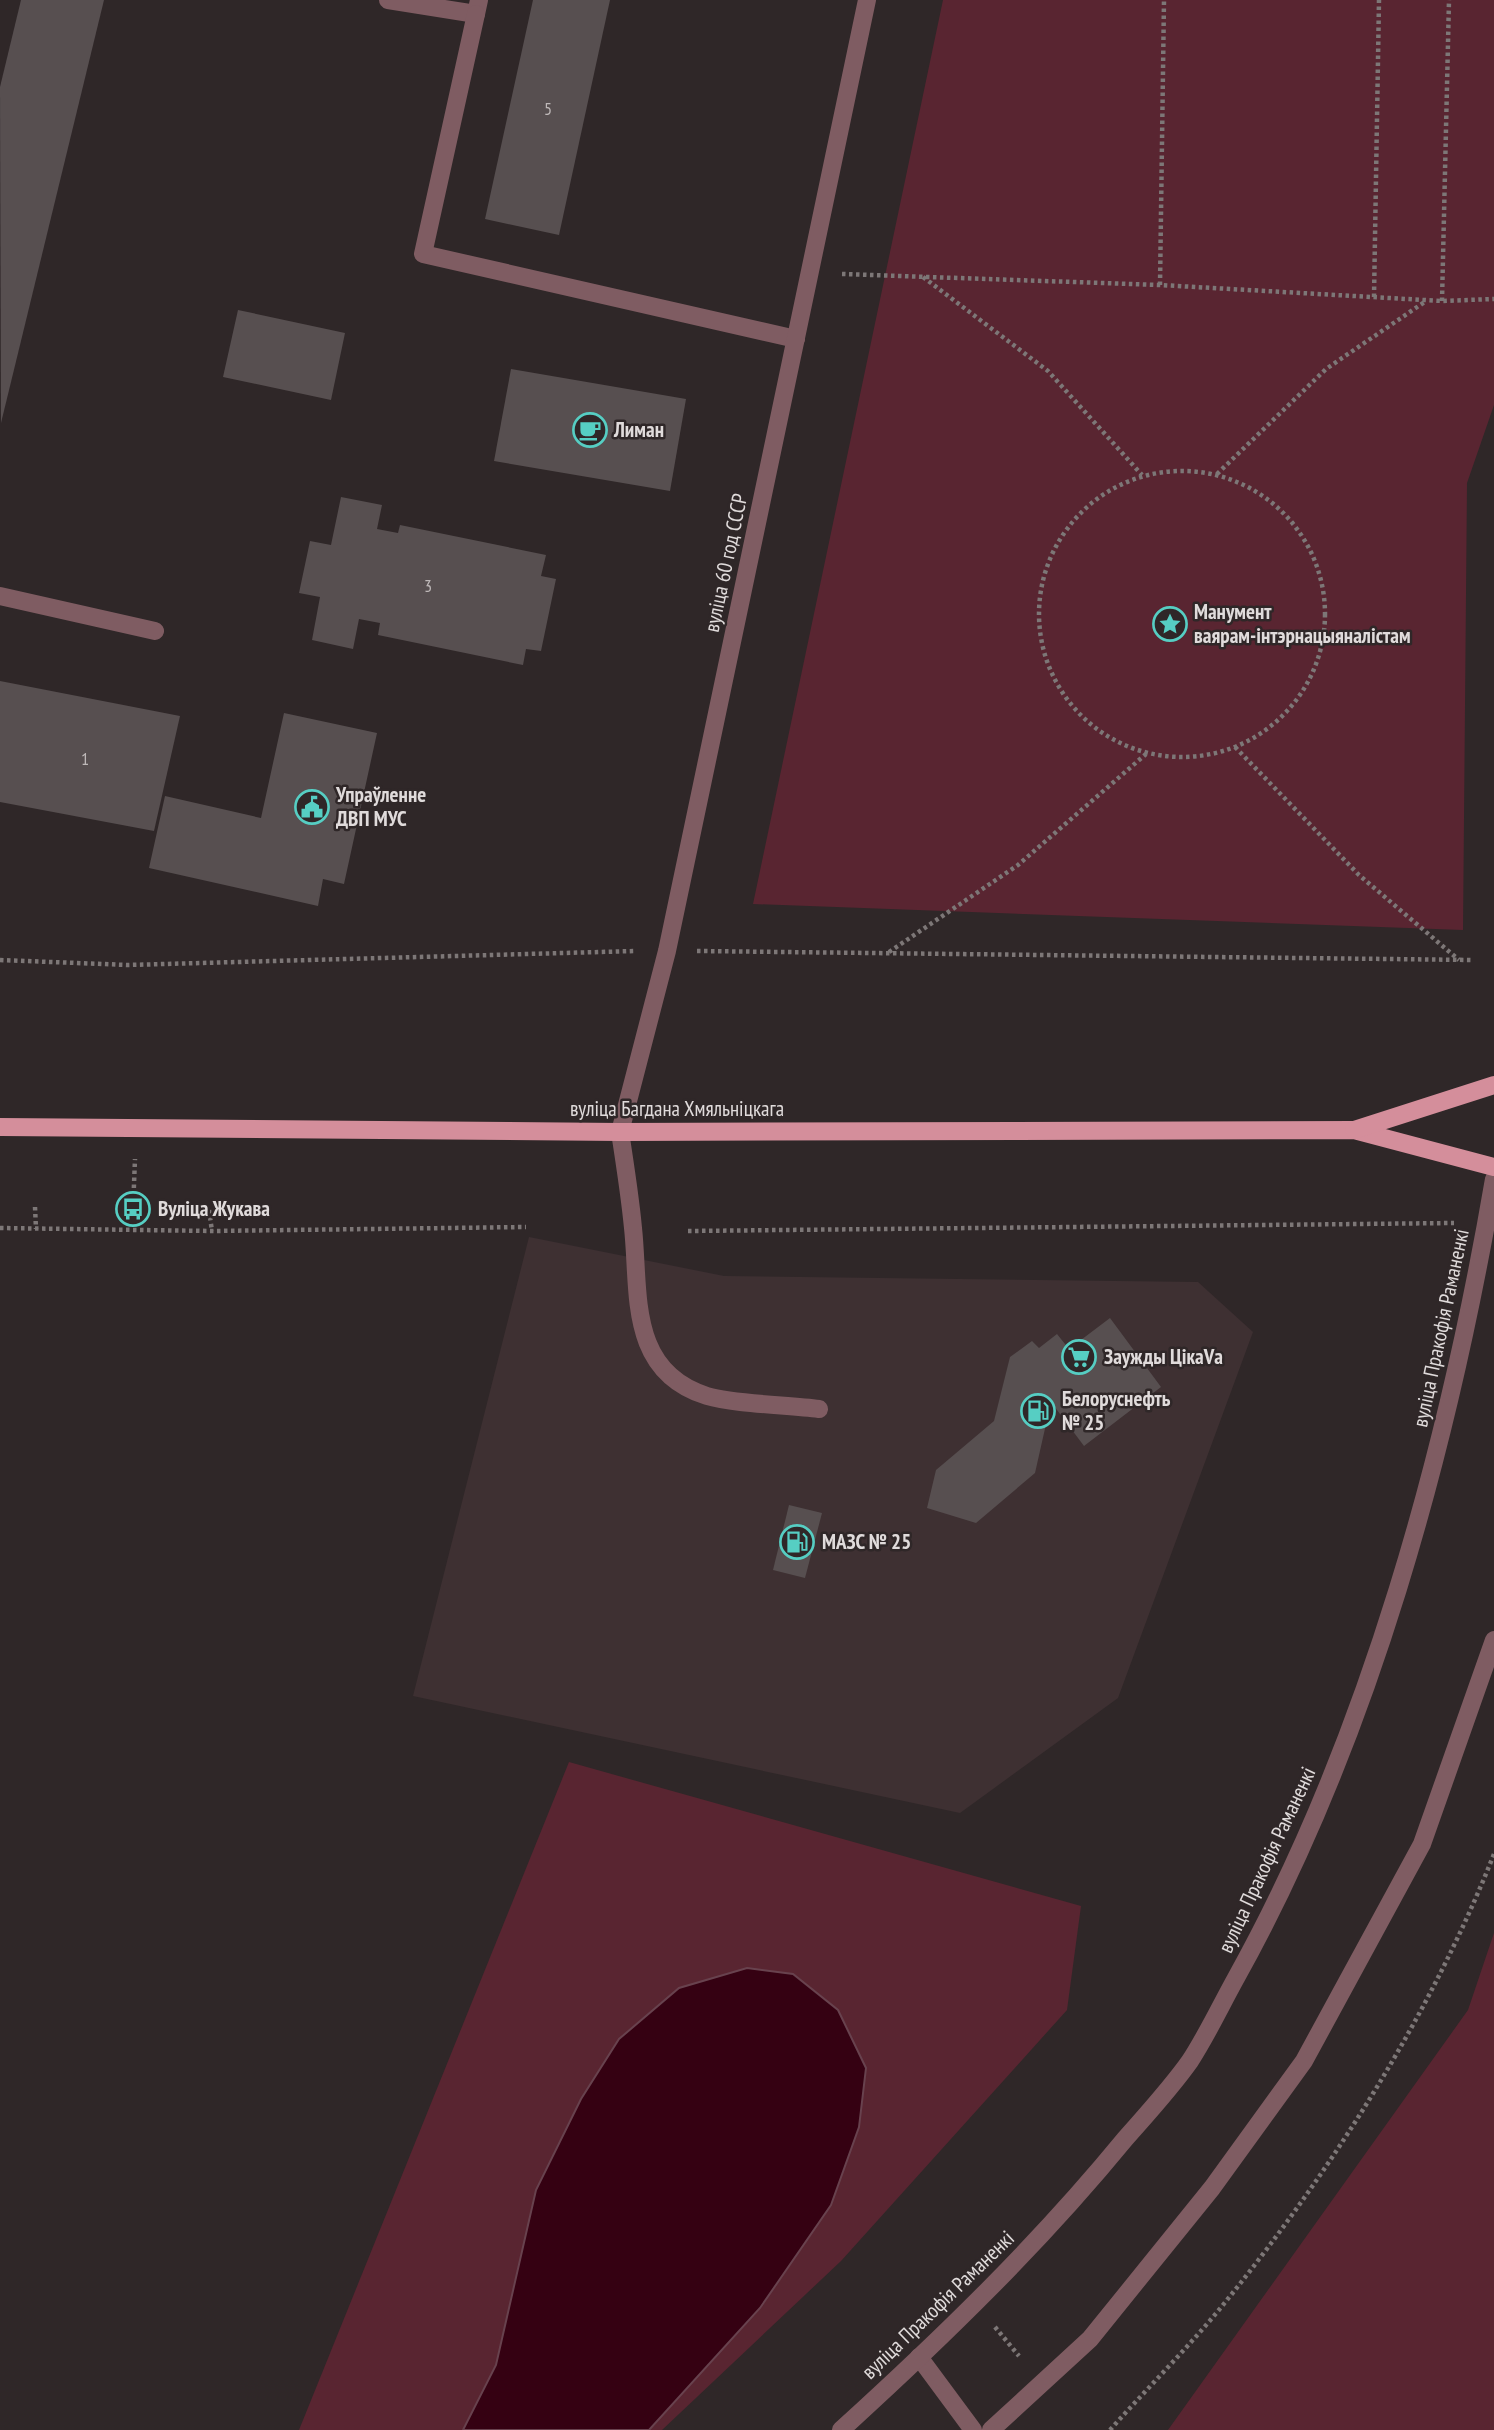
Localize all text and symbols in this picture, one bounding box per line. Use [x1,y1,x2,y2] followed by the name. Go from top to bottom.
[544,97,552,120] house number: 5
[571,411,609,449] cafe icon: Лиман
[613,416,664,443] place label: Лиман
[698,491,753,635] street label: вуліца 60 год СССР
[424,574,432,597] house number: 3
[1194,598,1411,649] place label: Манумент ваярам-інтэрнацыяналістам
[1151,605,1189,643] place icon: Манумент ваярам-інтэрнацыяналістам
[81,747,89,770] house number: 1
[335,781,426,832] place label: Упраўленне ДВП МУС
[293,788,331,826] public building icon: Упраўленне ДВП МУС
[570,1095,784,1122] street label: вуліца Багдана Хмяльніцкага
[114,1190,152,1228] bus stop icon: Вуліца Жукава
[158,1195,270,1222] place label: Вуліца Жукава
[1406,1226,1475,1429] street label: вуліца Пракофія Раманенкі
[1060,1338,1098,1376] supermarket icon: Заужды ЦікаVа
[1104,1343,1223,1370] place label: Заужды ЦікаVа
[1062,1385,1171,1436] place label: Белоруснефть № 25
[1019,1392,1057,1430] fuel station icon: Белоруснефть № 25
[778,1523,816,1561] fuel station icon: МАЗС № 25
[822,1528,911,1555] place label: МАЗС № 25
[1212,1763,1321,1957] street label: вуліца Пракофія Раманенкі
[856,2225,1020,2384] street label: вуліца Пракофія Раманенкі

